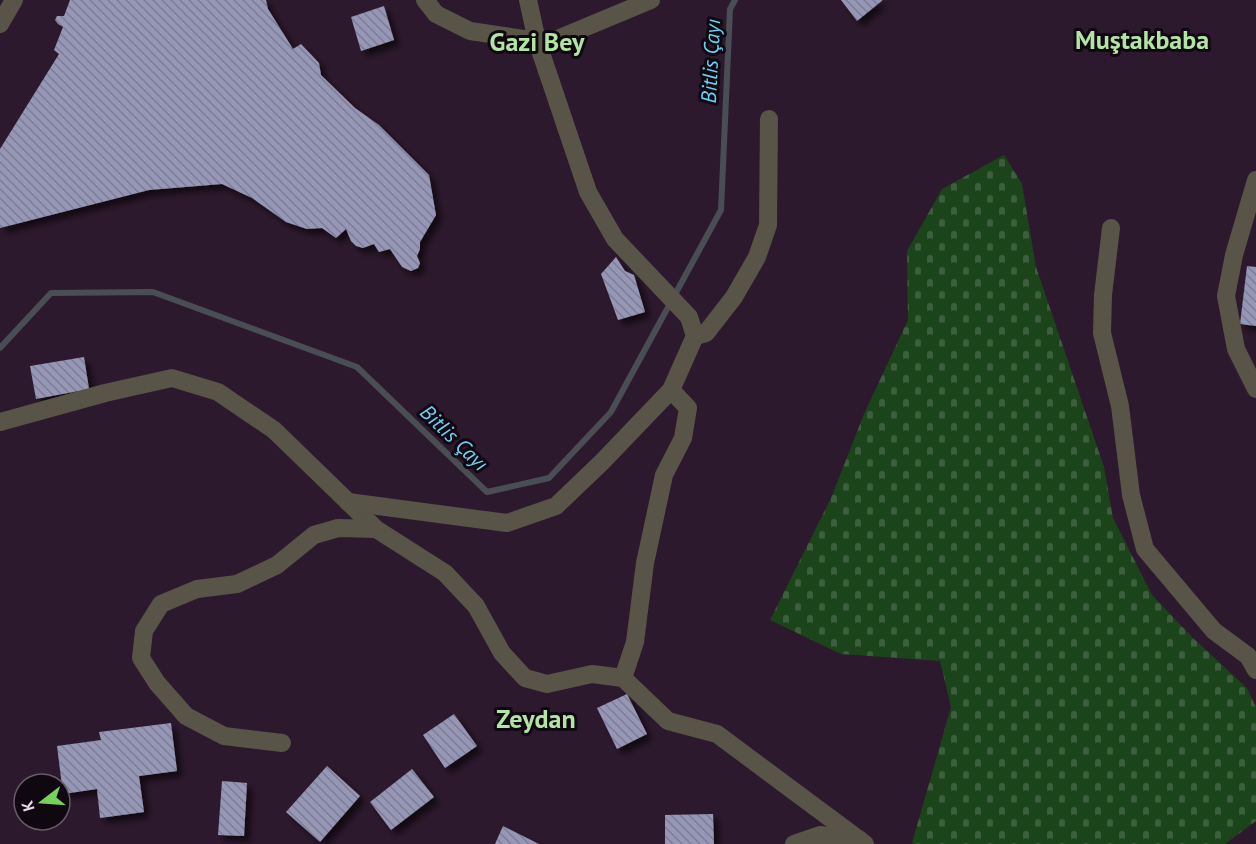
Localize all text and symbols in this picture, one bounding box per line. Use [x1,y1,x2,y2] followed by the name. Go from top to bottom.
[695,18,726,104] water label: Bitlis Çayı
[1075,23,1209,56] district label: Muştakbaba
[490,25,585,58] district label: Gazi Bey
[415,399,494,477] water label: Bitlis Çayı
[496,702,576,735] district label: Zeydan
[12,772,72,832] north arrow
[17,799,39,814] text: K

